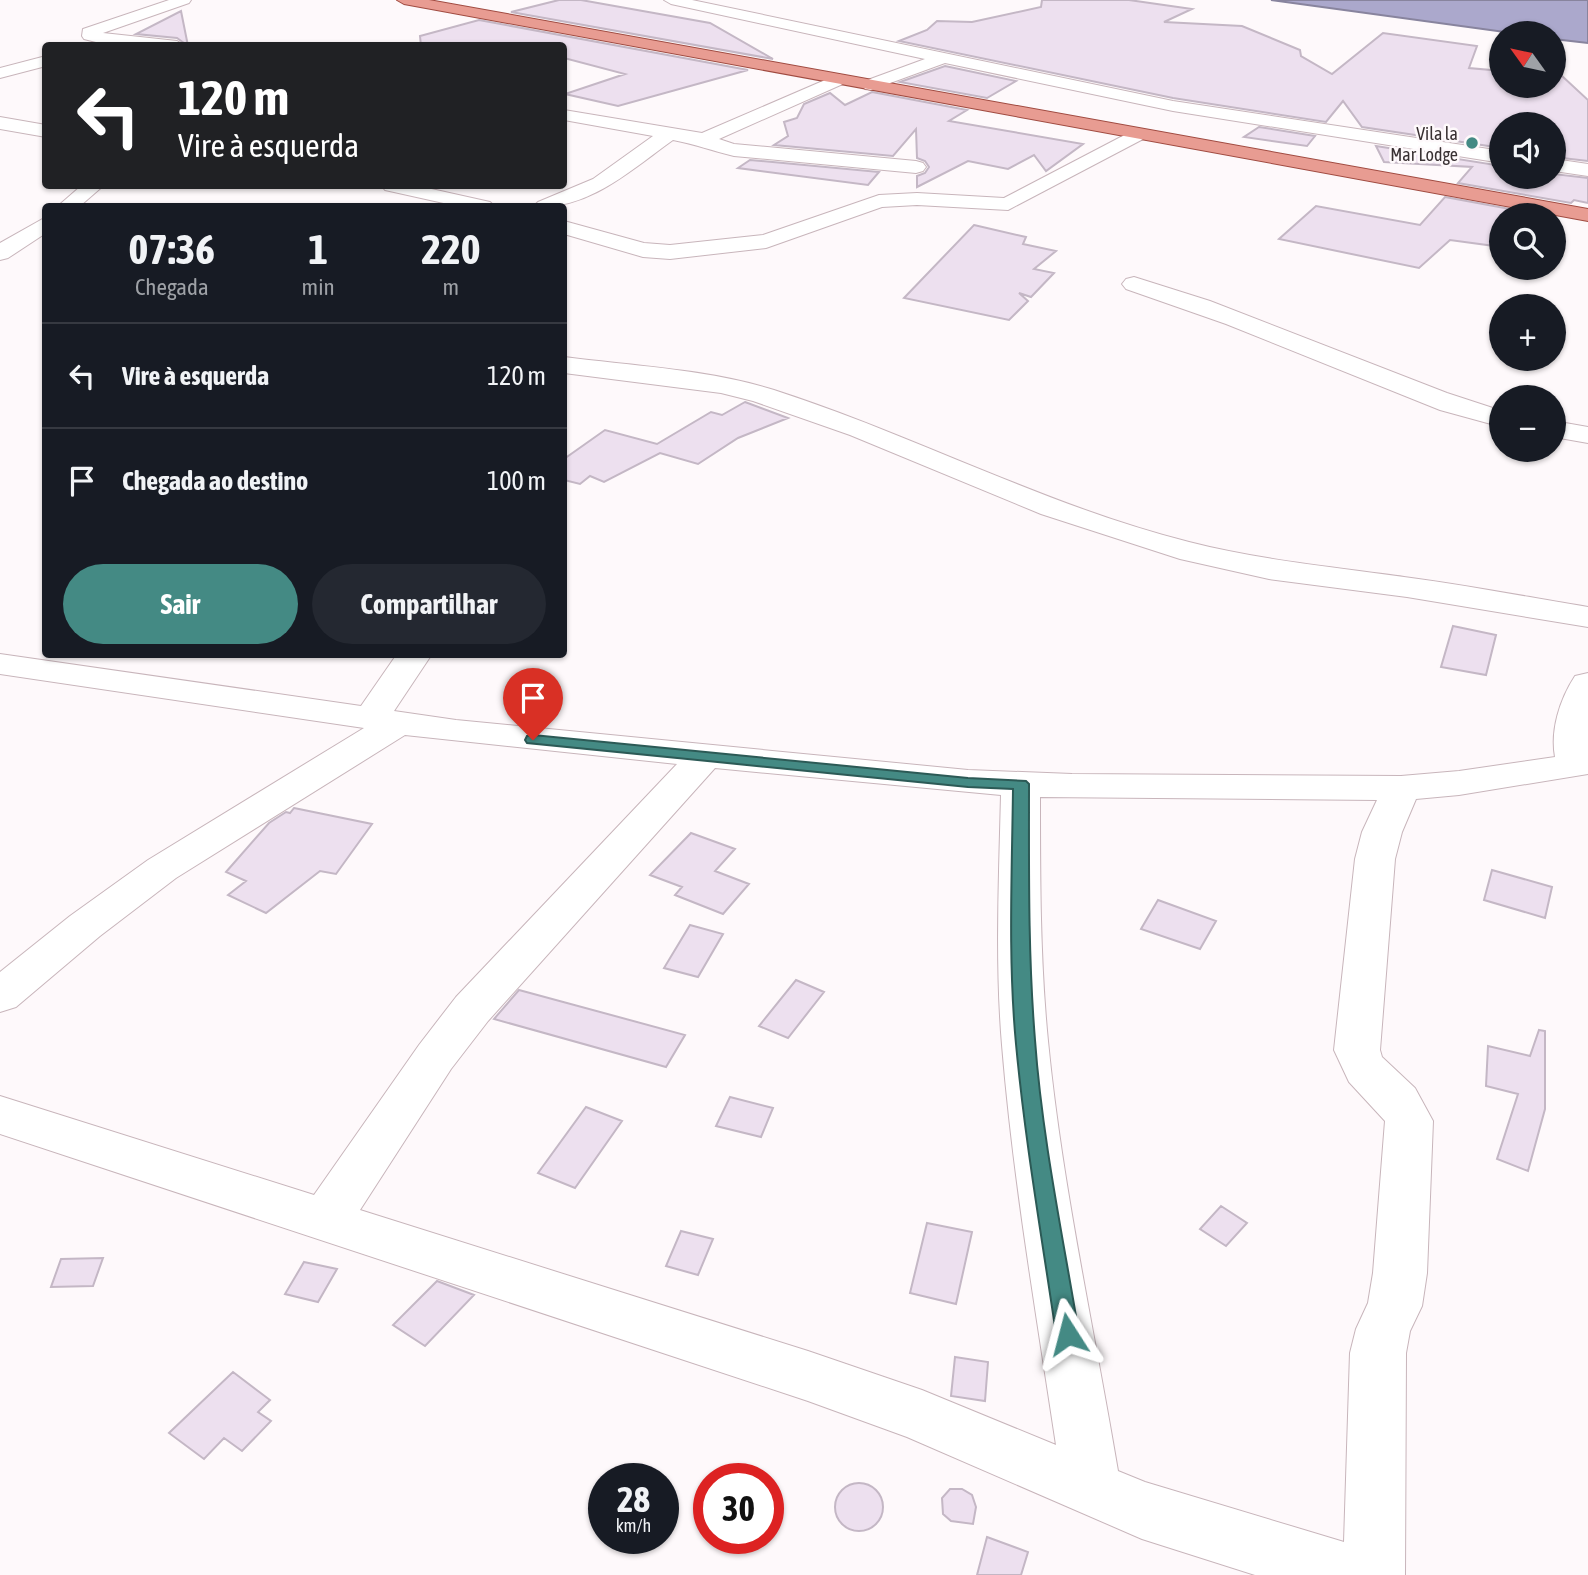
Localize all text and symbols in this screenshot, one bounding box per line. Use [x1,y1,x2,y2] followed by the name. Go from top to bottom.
[1489,21,1566,98] north arrow
[1489,21,1566,462] map controls
[178,69,289,125] text: 120 m
[63,70,154,161] icon: left
[1489,112,1566,189] button: sound
[1390,123,1458,165] place label: Vila la Mar Lodge
[178,127,359,164] text: Vire à esquerda
[1464,135,1480,151] marker: Vila la Mar Lodge
[1489,203,1566,280] button: search
[129,225,215,273] text: 07:36
[308,225,328,273] text: 1
[421,225,480,273] text: 220
[135,274,209,300] text: Chegada
[302,274,335,300] text: min
[443,274,459,300] text: m
[1489,294,1566,371] button: +
[63,357,101,395] icon: left
[122,361,269,391] text: Vire à esquerda
[487,361,546,391] text: 120 m
[1489,385,1566,462] button: −
[63,462,101,500] icon: arrive
[122,466,308,496] text: Chegada ao destino
[487,466,546,496] text: 100 m
[63,564,298,644] button: Sair
[312,564,546,644] button: Compartilhar
[503,668,563,740] pin
[514,679,552,717] icon: arrive
[1031,1297,1105,1371] position arrow
[693,1463,784,1554] speed limit sign: 30
[617,1479,650,1519] text: 28
[616,1515,651,1536] text: km/h

